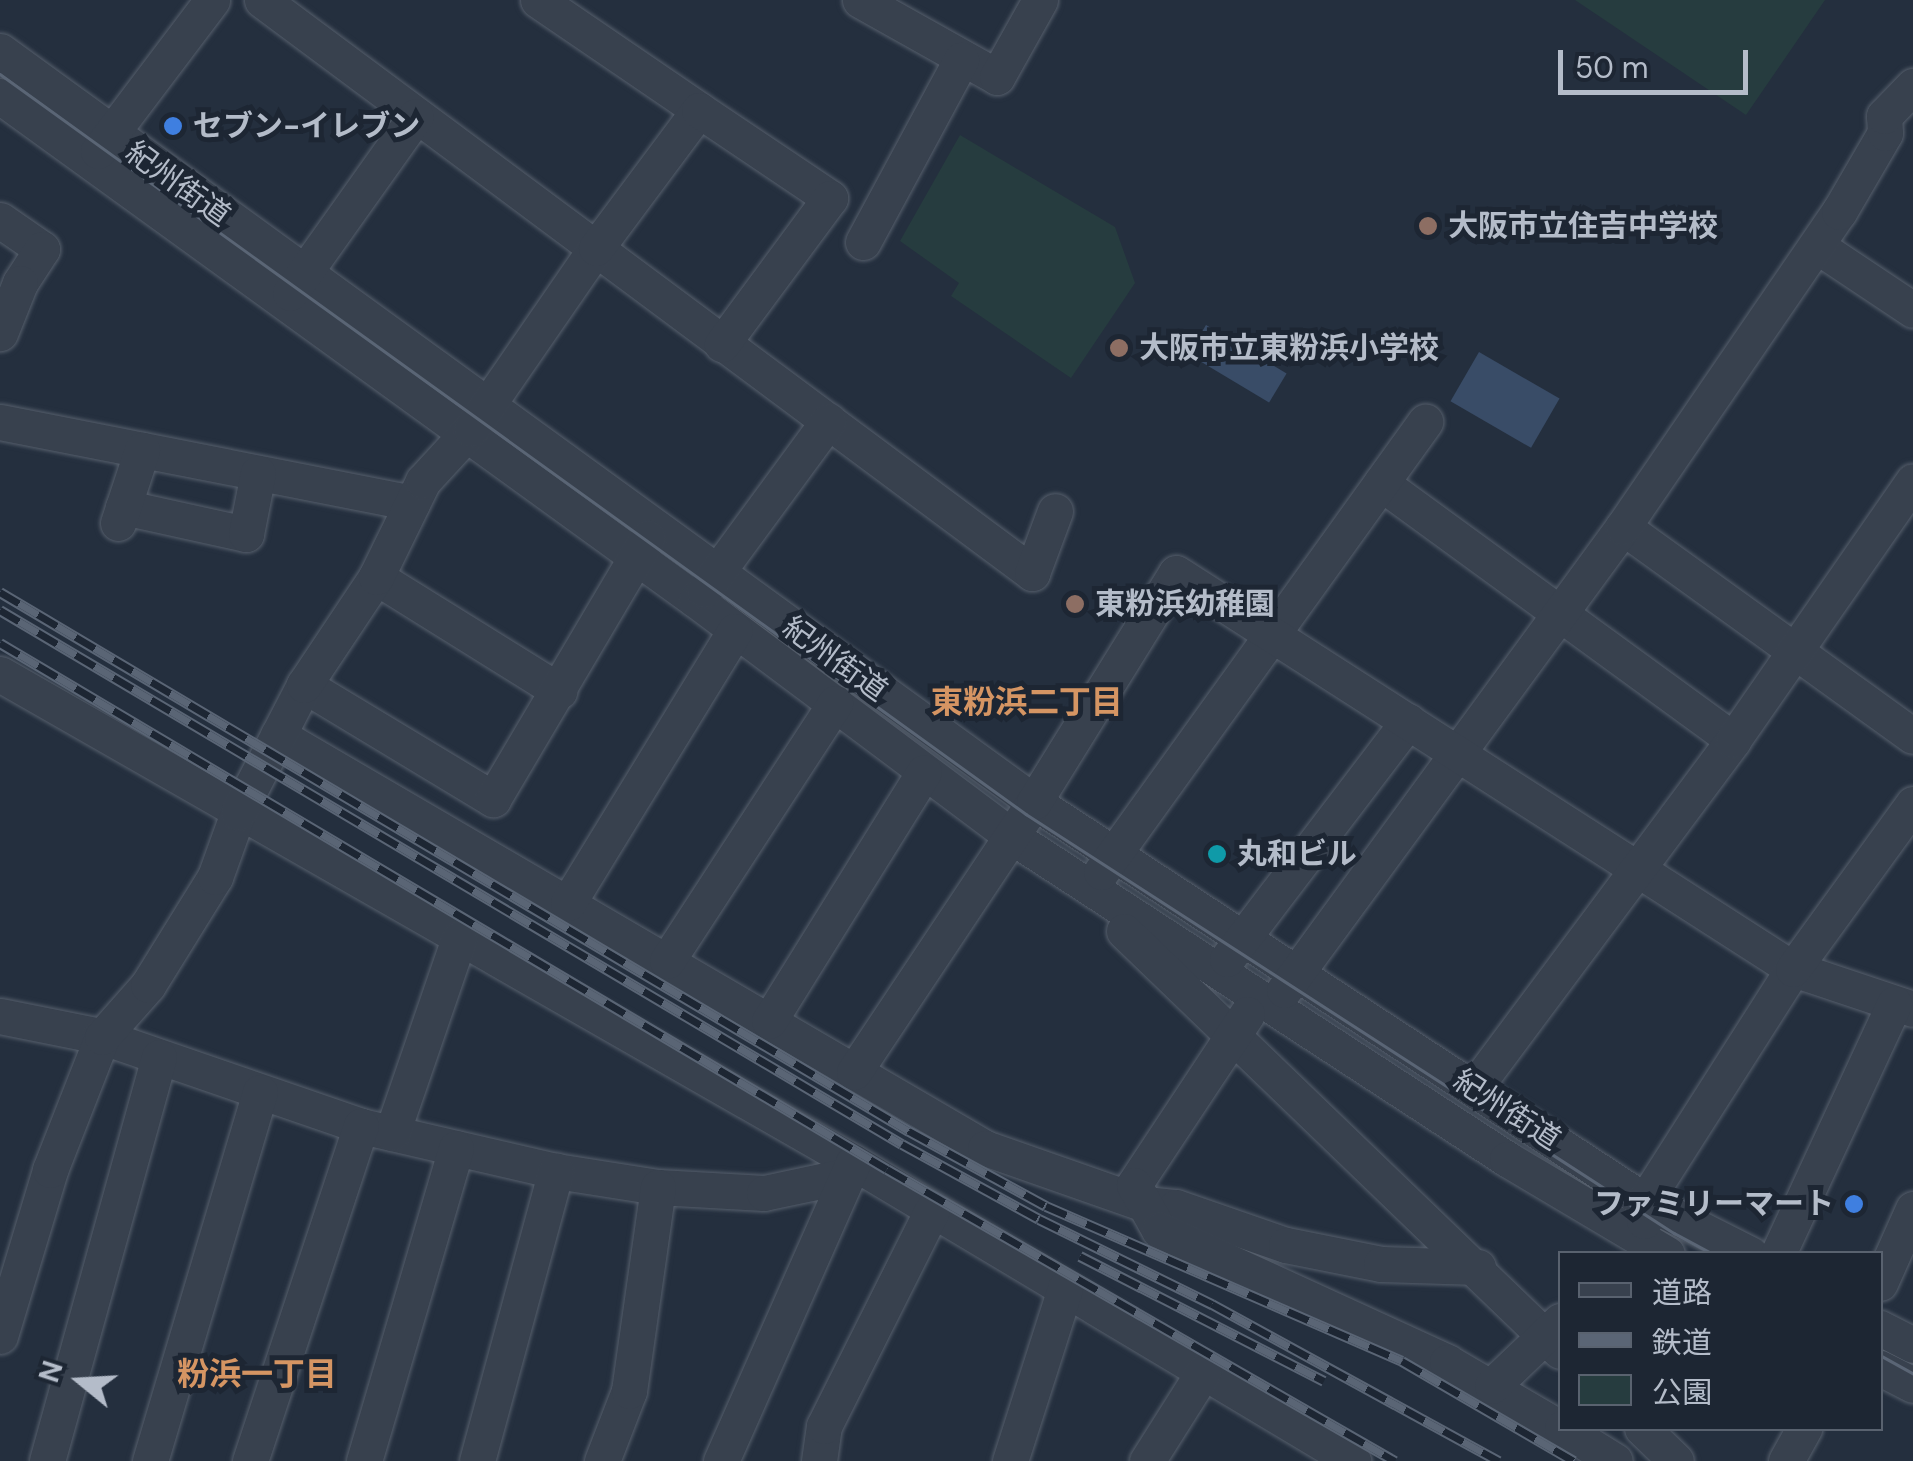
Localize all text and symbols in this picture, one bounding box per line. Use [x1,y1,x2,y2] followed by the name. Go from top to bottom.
[1563,30,1753,92] scale bar
[1575,48,1649,87] text: 50 m
[193,108,420,144] place label: セブン-イレブン
[162,115,184,137] marker: セブン-イレブン
[119,134,237,234] street label: 紀州街道
[1448,208,1718,244] place label: 大阪市立住吉中学校
[1417,215,1439,237] marker: 大阪市立住吉中学校
[1139,330,1439,366] place label: 大阪市立東粉浜小学校
[1108,337,1130,359] marker: 大阪市立東粉浜小学校
[1095,586,1275,622] place label: 東粉浜幼稚園
[1064,593,1086,615] marker: 東粉浜幼稚園
[776,609,894,709] street label: 紀州街道
[931,683,1123,721] district label: 東粉浜二丁目
[1237,836,1357,872] place label: 丸和ビル
[1206,843,1228,865] marker: 丸和ビル
[1447,1062,1567,1158] street label: 紀州街道
[1594,1186,1834,1222] place label: ファミリーマート
[1843,1193,1865,1215] marker: ファミリーマート
[1558,1251,1883,1431] legend
[1652,1273,1712,1312] text: 道路
[1652,1323,1712,1362] text: 鉄道
[30,1331,130,1431] north arrow
[177,1355,337,1393] district label: 粉浜一丁目
[30,1356,72,1387] text: N
[1652,1373,1712,1412] text: 公園

